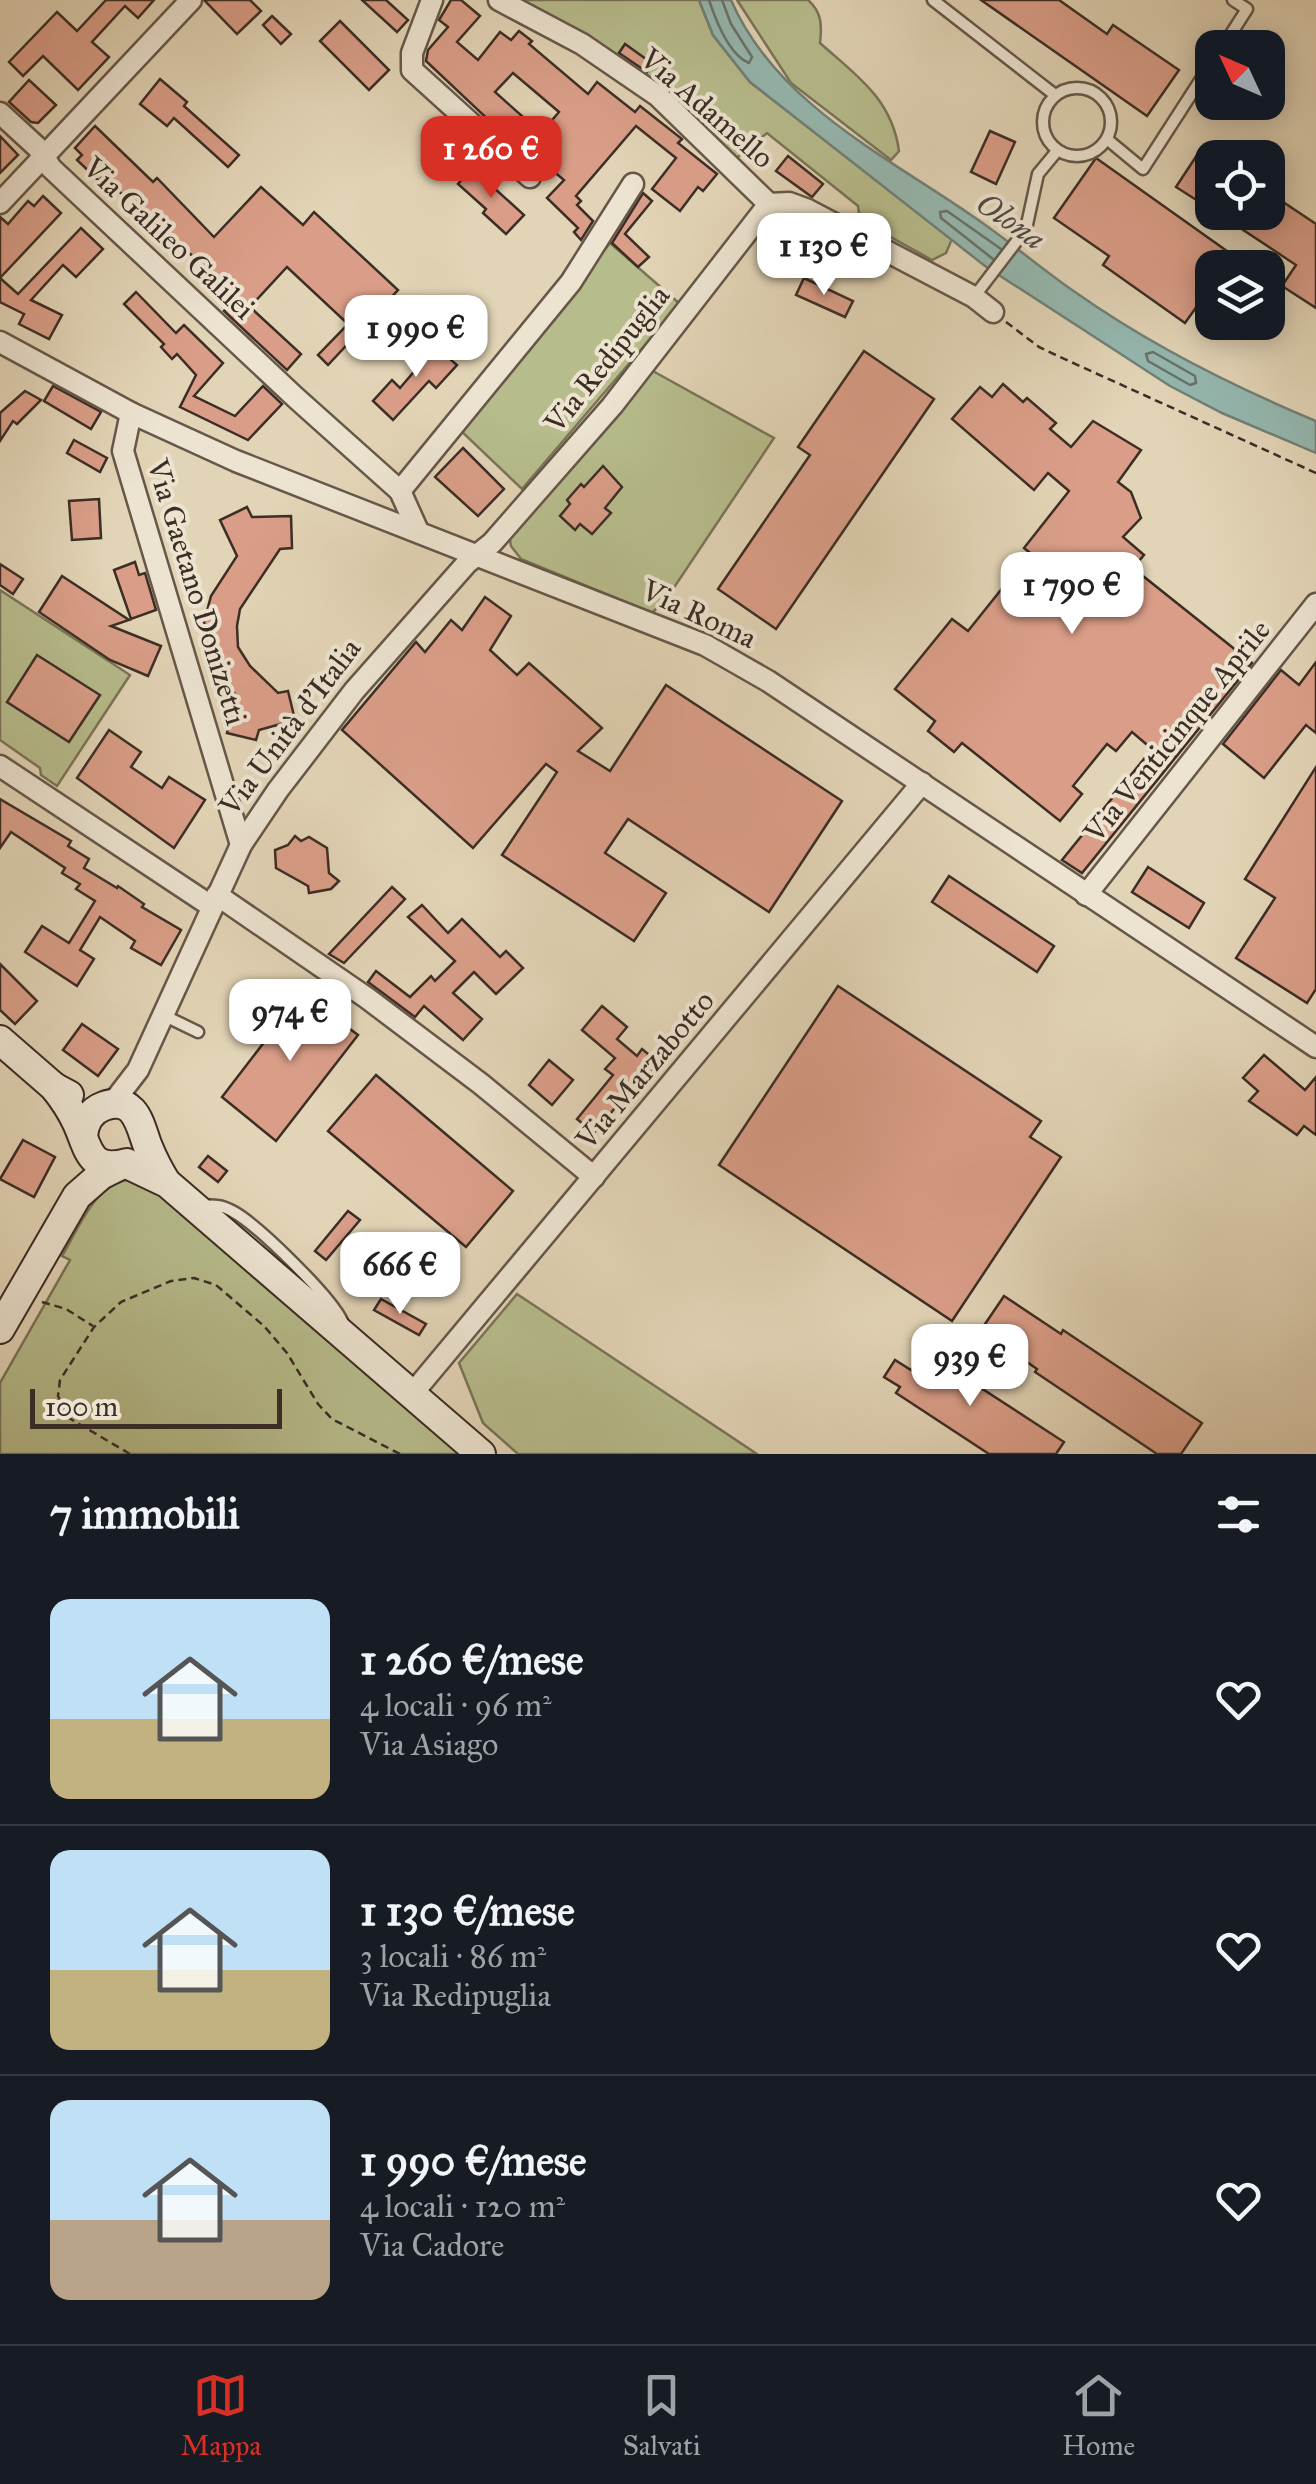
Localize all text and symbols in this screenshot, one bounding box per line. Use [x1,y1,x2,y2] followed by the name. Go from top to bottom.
[1195,30,1285,120] north arrow
[1195,30,1285,340] map controls
[632,40,781,176] street label: Via Adamello
[399,116,583,201] pin: 1 260 €
[443,129,539,168] text: 1 260 €
[1195,140,1285,230] button: locate
[75,149,262,327] street label: Via Galileo Galilei
[969,184,1053,258] water label: Olona
[732,213,916,298] pin: 1 130 €
[779,226,869,265] text: 1 130 €
[1195,250,1285,340] button: layers
[536,278,678,441] street label: Via Redipuglia
[324,295,508,380] pin: 1 990 €
[367,308,465,347] text: 1 990 €
[139,454,255,729] street label: Via Gaetano Donizetti
[980,552,1164,637] pin: 1 790 €
[1023,565,1121,604] text: 1 790 €
[635,571,762,656] street label: Via Roma
[1076,613,1278,850] street label: Via Venticinque Aprile
[211,631,368,823] street label: Via Unità d'Italia
[220,979,360,1064] pin: 974 €
[568,983,722,1157] street label: Via Marzabotto
[251,992,329,1031] text: 974 €
[330,1232,470,1317] pin: 666 €
[362,1245,438,1284] text: 666 €
[900,1324,1040,1409] pin: 939 €
[933,1337,1007,1376] text: 939 €
[30,1384,282,1428] scale bar
[45,1389,118,1424] text: 100 m
[1211,1487,1266,1542] icon: filters
[50,1488,240,1540] text: 7 immobili
[360,1634,584,1686] text: 1 260 €/mese
[130,1639,250,1759] icon: home
[1211,1672,1266,1727] icon: heart
[360,1686,552,1725] text: 4 locali · 96 m²
[360,1725,498,1764] text: Via Asiago
[360,1885,575,1937] text: 1 130 €/mese
[130,1890,250,2010] icon: home
[1211,1923,1266,1978] icon: heart
[360,1937,546,1976] text: 3 locali · 86 m²
[360,1976,551,2015] text: Via Redipuglia
[360,2135,586,2187] text: 1 990 €/mese
[130,2140,250,2260] icon: home
[1211,2173,1266,2228] icon: heart
[360,2187,565,2226] text: 4 locali · 120 m²
[360,2226,504,2265] text: Via Cadore
[181,2368,261,2463] tab: Mappa
[623,2368,701,2463] tab: Salvati
[1062,2368,1135,2463] tab: Home

